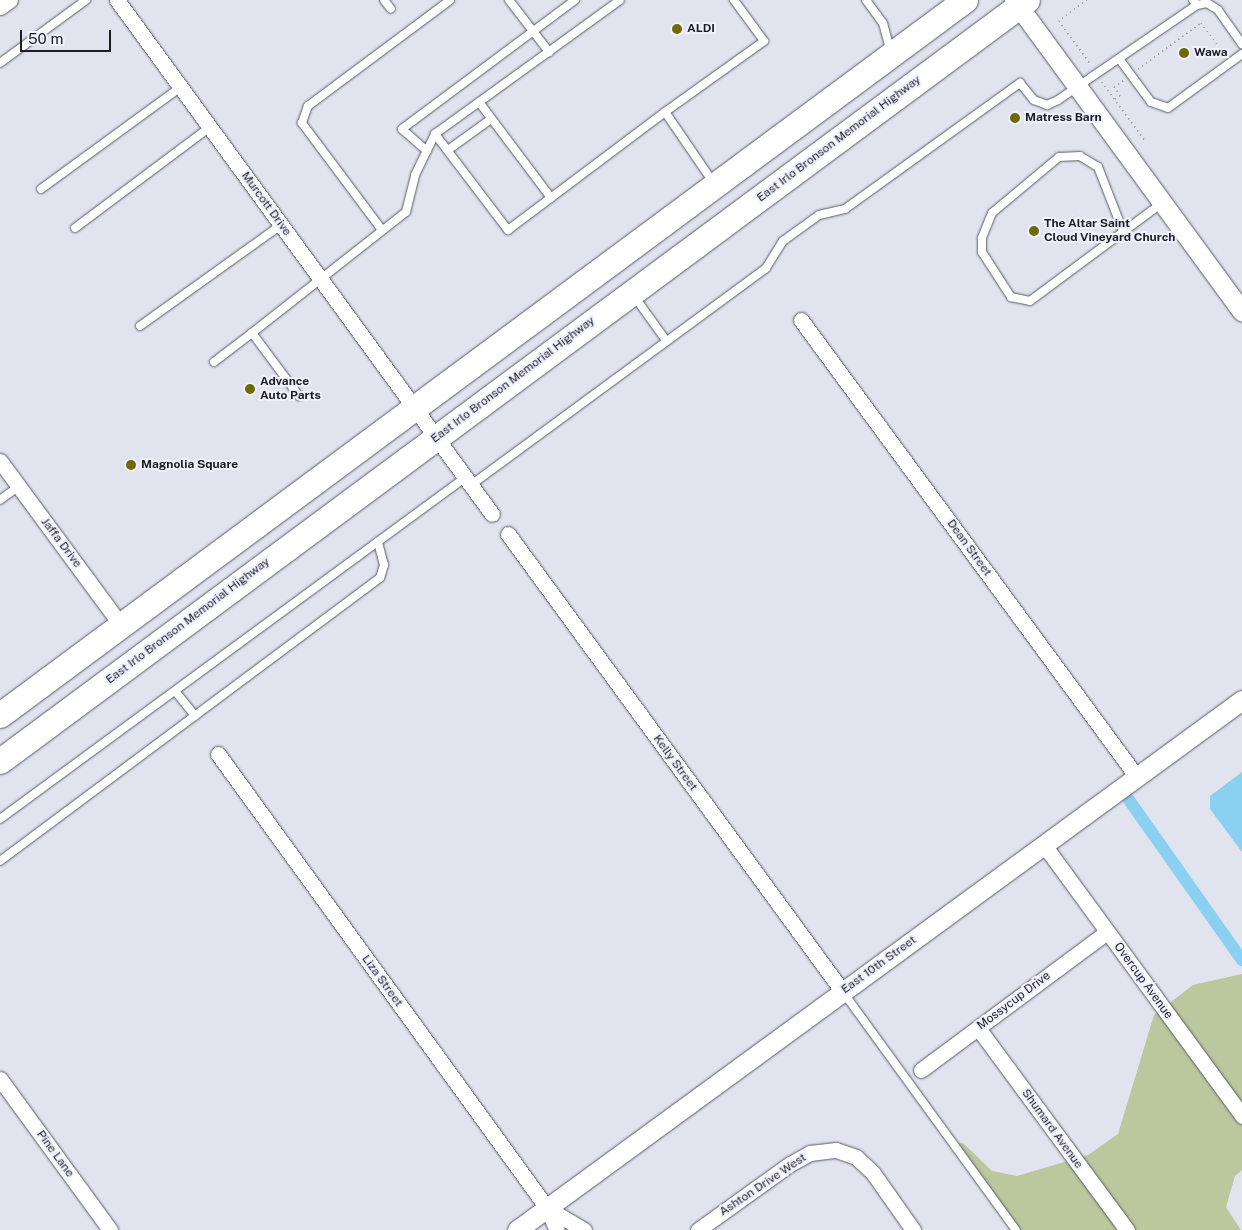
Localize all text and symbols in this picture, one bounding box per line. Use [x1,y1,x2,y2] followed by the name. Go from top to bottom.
[22,20,114,52] scale bar
[687,22,715,36] place label: ALDI
[671,23,683,35] marker: ALDI
[28,30,63,47] text: 50 m
[1194,46,1228,60] place label: Wawa
[1178,47,1190,59] marker: Wawa
[754,73,924,205] street label: East Irlo Bronson Memorial Highway
[1025,111,1102,125] place label: Matress Barn
[1009,112,1021,124] marker: Matress Barn
[238,169,294,239] street label: Murcott Drive
[1044,217,1176,245] place label: The Altar Saint Cloud Vineyard Church
[1028,225,1040,237] marker: The Altar Saint Cloud Vineyard Church
[428,314,598,446] street label: East Irlo Bronson Memorial Highway
[260,375,321,403] place label: Advance Auto Parts
[244,383,256,395] marker: Advance Auto Parts
[141,458,238,472] place label: Magnolia Square
[125,459,137,471] marker: Magnolia Square
[38,515,84,571] street label: Jaffa Drive
[944,517,994,579] street label: Dean Street
[103,555,273,687] street label: East Irlo Bronson Memorial Highway
[650,732,700,794] street label: Kelly Street
[839,933,919,997] street label: East 10th Street
[1110,940,1176,1022] street label: Overcup Avenue
[358,952,406,1010] street label: Liza Street
[975,969,1053,1033] street label: Mossycup Drive
[1018,1086,1086,1172] street label: Shumard Avenue
[33,1128,77,1180] street label: Pine Lane
[717,1150,809,1220] street label: Ashton Drive West

